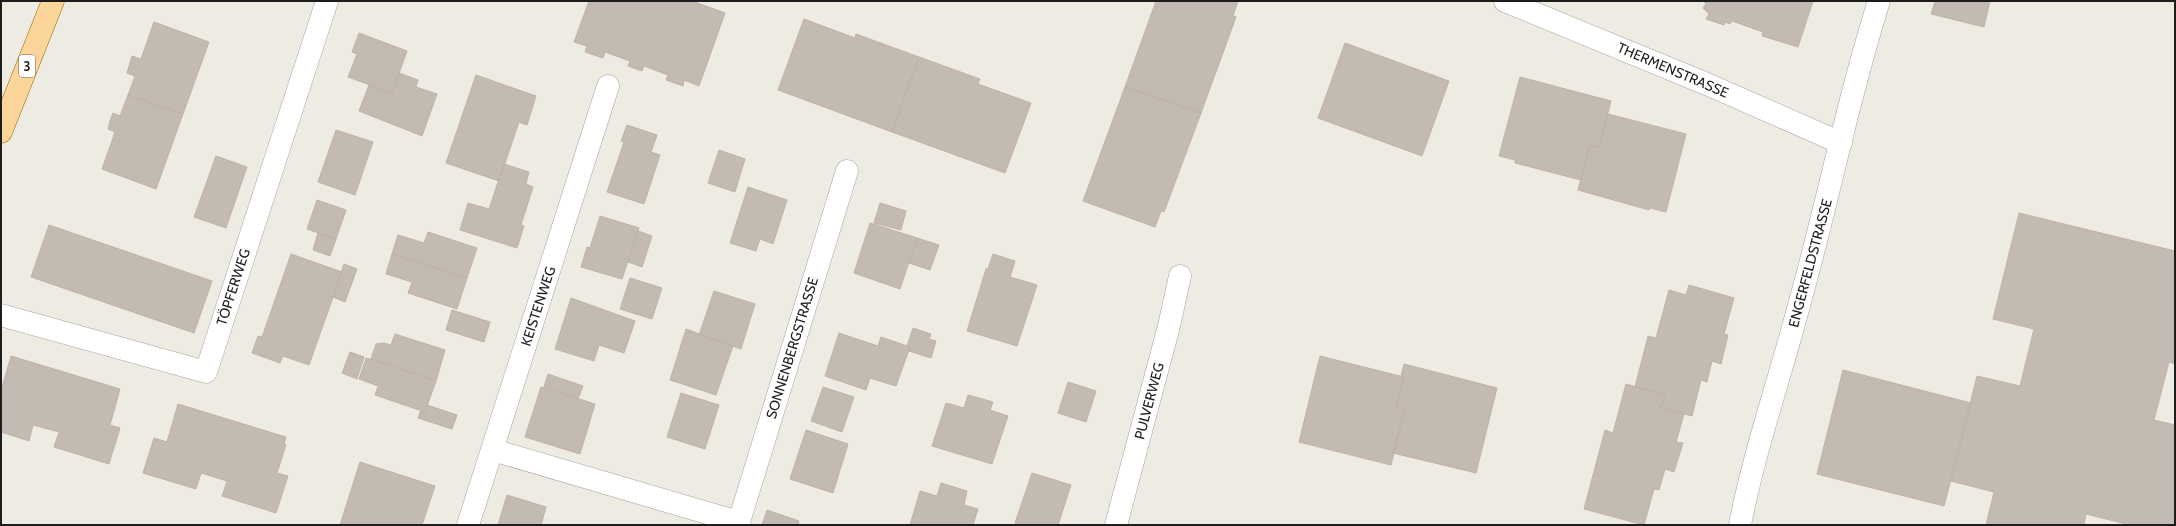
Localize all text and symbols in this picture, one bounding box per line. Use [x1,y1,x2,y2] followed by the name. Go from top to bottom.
[1615,38,1732,102] street label: THERMENSTRASSE
[19,55,35,77] road number: 3
[1784,197,1836,329] street label: ENGERFELDSTRASSE
[212,246,254,328] street label: TÖPFERWEG
[517,264,559,348] street label: KEISTENWEG
[762,275,822,421] street label: SONNENBERGSTRASSE
[1130,361,1168,441] street label: PULVERWEG

